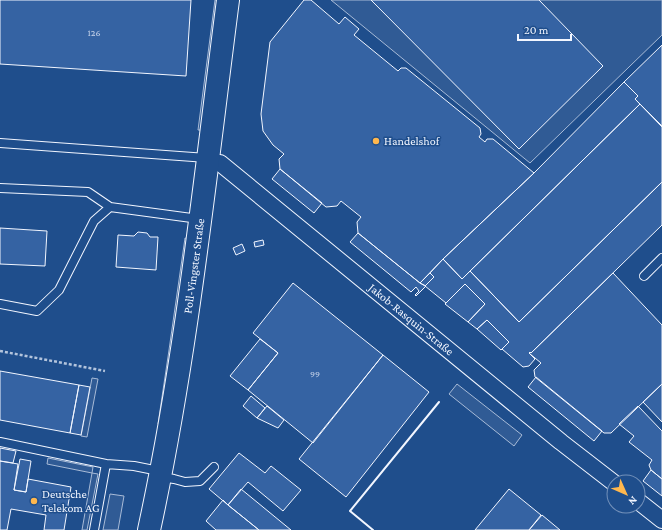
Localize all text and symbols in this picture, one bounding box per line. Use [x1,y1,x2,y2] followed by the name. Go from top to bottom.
[518,16,571,42] scale bar
[524,23,549,37] text: 20 m
[87,27,101,38] house number: 126
[384,134,441,148] place label: Handelshof
[371,136,381,146] marker: Handelshof
[180,218,207,314] street label: Poll-Vingster Straße
[365,280,457,358] street label: Jakob-Rasquin-Straße
[310,368,320,379] house number: 99
[606,474,646,514] north arrow
[42,487,100,515] place label: Deutsche Telekom AG
[626,494,640,508] text: N
[29,496,39,506] marker: Deutsche Telekom AG

